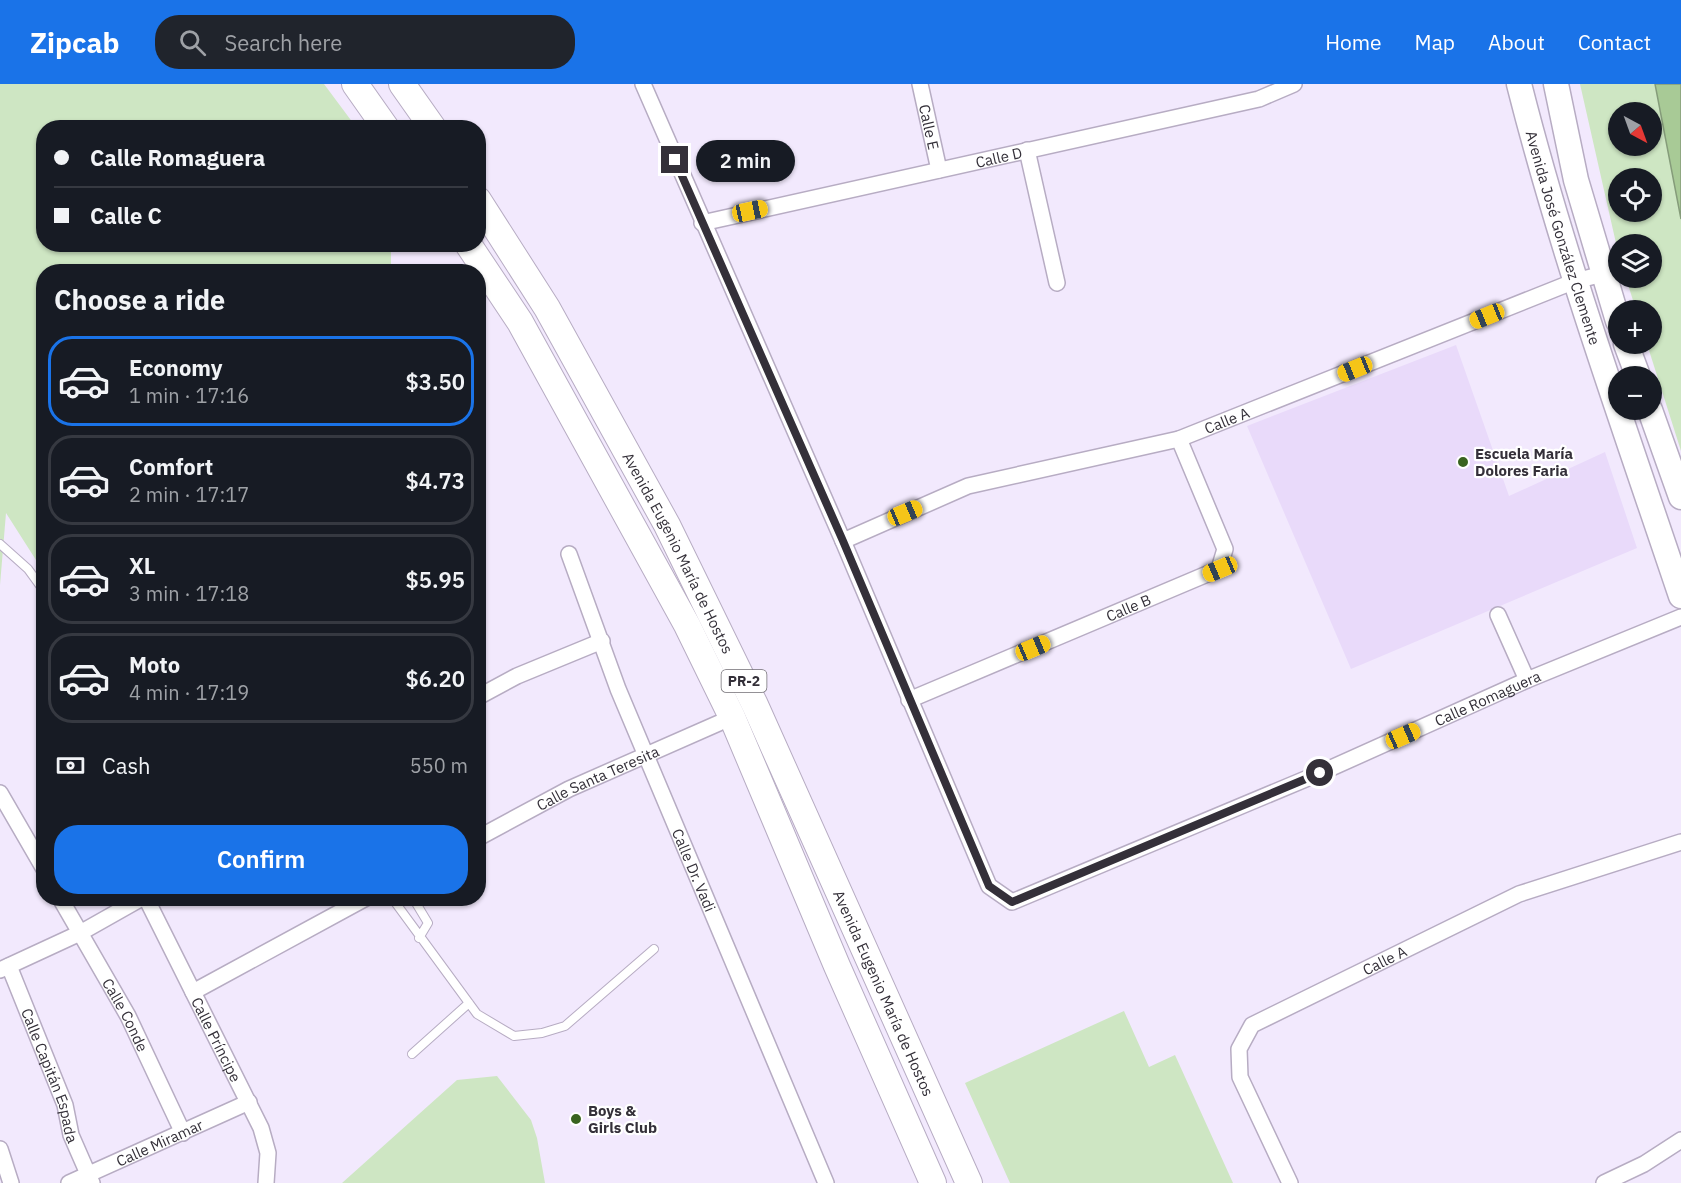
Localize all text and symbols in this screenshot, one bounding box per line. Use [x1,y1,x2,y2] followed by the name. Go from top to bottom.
[155,15,575,69] search box
[30,24,119,61] text: Zipcab
[176,26,209,59] icon: search
[224,28,342,57] text: Search here
[1325,28,1382,56] text: Home
[1415,28,1455,56] text: Map
[1488,28,1545,56] text: About
[1578,28,1651,56] text: Contact
[915,102,944,151] street label: Calle E
[1608,102,1662,156] north arrow
[1608,102,1662,420] map controls
[1522,129,1605,347] street label: Avenida José González Clemente
[696,139,795,181] callout: 2 min
[90,143,265,172] text: Calle Romaguera
[974,143,1024,171] street label: Calle D
[661,146,688,173] route end
[720,147,771,174] text: 2 min
[1608,168,1662,222] button: locate
[731,198,769,224] car
[90,201,162,230] text: Calle C
[1608,234,1662,288] button: layers
[54,282,225,317] text: Choose a ride
[1608,300,1662,354] button: +
[1467,301,1507,331] car
[129,353,223,382] text: Economy
[57,354,111,408] icon: car
[1335,354,1375,384] car
[1608,366,1662,420] button: −
[406,367,465,396] text: $3.50
[129,382,249,409] text: 1 min · 17:16
[1201,402,1252,438] street label: Calle A
[1475,444,1574,480] place label: Escuela María Dolores Faria
[619,449,738,657] street label: Avenida Eugenio María de Hostos
[129,452,213,481] text: Comfort
[57,453,111,507] icon: car
[1456,455,1470,469] marker: Escuela María Dolores Faria
[406,466,465,495] text: $4.73
[129,481,249,508] text: 2 min · 17:17
[885,498,925,528] car
[129,551,155,580] text: XL
[57,552,111,606] icon: car
[1200,554,1240,584] car
[406,565,465,594] text: $5.95
[129,580,249,607] text: 3 min · 17:18
[1103,589,1154,625] street label: Calle B
[1013,633,1053,663] car
[129,650,180,679] text: Moto
[57,651,111,705] icon: car
[406,664,465,693] text: $6.20
[1431,666,1543,730] street label: Calle Romaguera
[722,670,766,692] road number: PR-2
[129,679,249,706] text: 4 min · 17:19
[1383,720,1423,752] car
[533,741,662,814] street label: Calle Santa Teresita
[54,749,87,782] icon: cash
[102,751,151,780] text: Cash
[410,752,468,779] text: 550 m
[1306,759,1333,786] route start
[54,825,468,894] button: Confirm
[668,826,720,914] street label: Calle Dr. Vadi
[830,887,938,1099] street label: Avenida Eugenio María de Hostos
[1359,941,1410,979] street label: Calle A
[99,974,153,1054] street label: Calle Conde
[188,994,246,1085] street label: Calle Príncipe
[17,1005,83,1146] street label: Calle Capitán Espada
[588,1101,657,1137] place label: Boys & Girls Club
[569,1112,583,1126] marker: Boys & Girls Club
[113,1114,206,1170] street label: Calle Miramar

